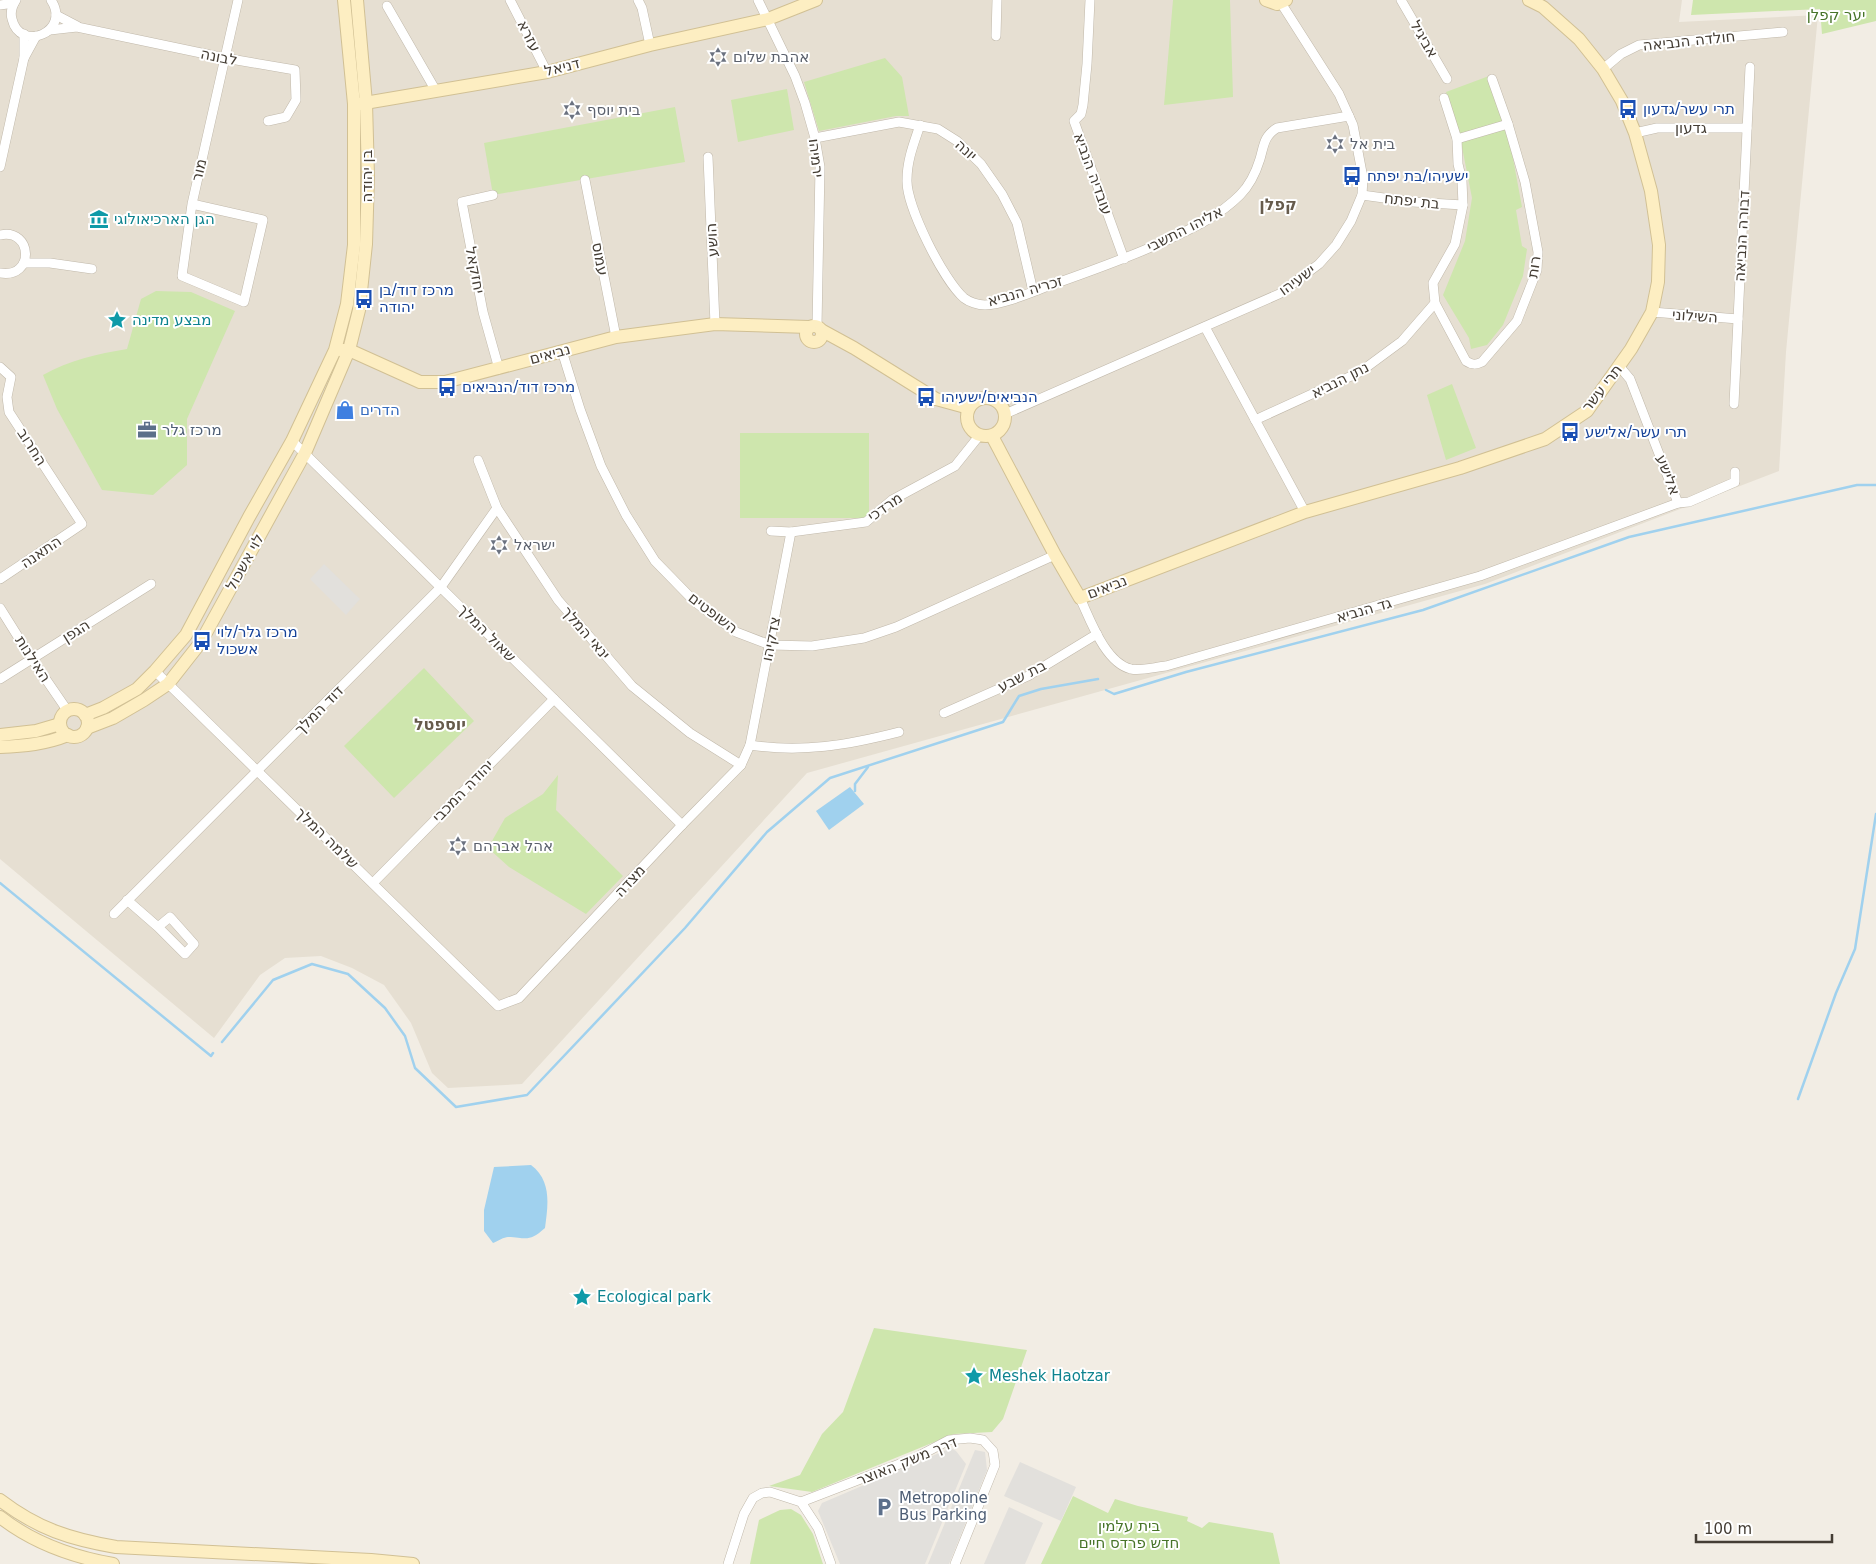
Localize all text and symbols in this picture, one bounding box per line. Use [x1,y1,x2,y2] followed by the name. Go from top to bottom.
[1807,6,1865,24] park label: יער קפלן
[513,17,545,55] street label: עזרא
[1406,17,1442,61] street label: אביגיל
[1642,27,1736,55] street label: חולדה הנביאה
[199,45,239,69] street label: לבונה
[707,46,729,68] synagogue icon: אהבת שלום
[733,48,809,66] place label: אהבת שלום
[542,54,582,80] street label: דניאל
[1617,98,1639,120] bus stop icon: תרי עשר/גדעון
[561,99,583,121] synagogue icon: בית יוסף
[1643,100,1735,118] place label: תרי עשר/גדעון
[587,101,641,119] place label: בית יוסף
[1675,119,1707,137] street label: גדעון
[1070,130,1116,218] street label: עובדיה הנביא
[1324,133,1346,155] synagogue icon: בית אל
[1350,135,1396,153] place label: בית אל
[951,136,981,164] street label: יונה
[805,137,827,179] street label: ירמיהו
[358,149,376,202] street label: בן יהודה
[188,157,210,183] street label: מור
[1341,165,1363,187] bus stop icon: ישעיהו/בת יפתח
[1367,167,1468,185] place label: ישעיהו/בת יפתח
[1383,189,1441,213] street label: בת יפתח
[1731,190,1753,282] street label: דבורה הנביאה
[1259,195,1297,214] district label: קפלן
[1144,202,1226,256] street label: אליהו התשבי
[88,208,110,230] museum icon: הגן הארכיאולוגי
[114,210,215,228] place label: הגן הארכיאולוגי
[702,223,722,257] street label: הושע
[588,241,612,277] street label: עמוס
[462,245,488,295] street label: יחזקאל
[1523,255,1545,279] street label: רות
[1275,261,1319,299] street label: ישעיהו
[985,272,1065,310] street label: זכריה הנביא
[379,281,454,316] place label: מרכז דוד/בן יהודה
[353,288,375,310] bus stop icon: מרכז דוד/בן יהודה
[1672,305,1718,327] street label: השילוני
[106,309,128,331] place icon: מבצע מדינה
[132,311,211,329] place label: מבצע מדינה
[528,340,572,368] street label: נביאים
[1308,358,1372,402] street label: נתן הנביא
[1578,361,1626,415] street label: תרי עשר
[436,376,458,398] bus stop icon: מרכז דוד/הנביאים
[462,378,575,396] place label: מרכז דוד/הנביאים
[915,386,937,408] bus stop icon: הנביאים/ישעיהו
[941,388,1038,406] place label: הנביאים/ישעיהו
[334,399,356,421] shop icon: הדרים
[360,401,400,419] place label: הדרים
[136,419,158,441] office icon: מרכז גלר
[162,421,222,439] place label: מרכז גלר
[1559,421,1581,443] bus stop icon: תרי עשר/אלישע
[1585,423,1687,441] place label: תרי עשר/אלישע
[13,425,51,469] street label: החרוב
[1652,452,1684,498] street label: אלישע
[864,489,906,525] street label: מרדכי
[222,531,268,593] street label: לוי אשכול
[17,532,65,572] street label: התאנה
[488,534,510,556] synagogue icon: ישראל
[514,536,555,554] place label: ישראל
[1084,571,1130,603] street label: נביאים
[685,589,741,637] street label: השופטים
[1334,593,1394,627] street label: גד הנביא
[454,600,520,666] street label: שאול המלך
[558,603,614,663] street label: ינאי המלך
[758,615,784,663] street label: צדקיהו
[59,616,93,646] street label: הגפן
[217,623,298,658] place label: מרכז גלר/לוי אשכול
[191,630,213,652] bus stop icon: מרכז גלר/לוי אשכול
[11,632,55,686] street label: האילנות
[995,656,1050,696] street label: בת שבע
[291,682,347,738] street label: דוד המלך
[414,715,466,734] district label: יוספטל
[429,756,497,826] street label: יהודה המכבי
[292,804,362,872] street label: שלמה המלך
[447,835,469,857] synagogue icon: אהל אברהם
[473,837,553,855] place label: אהל אברהם
[611,861,649,901] street label: מצדה
[571,1286,593,1308] place icon: Ecological park
[597,1288,711,1306] place label: Ecological park
[963,1365,985,1387] place icon: Meshek Haotzar
[989,1367,1111,1385] place label: Meshek Haotzar
[854,1433,960,1489] street label: דרך משק האוצר
[899,1489,988,1524] place label: Metropoline Bus Parking
[873,1496,895,1518] parking icon: Metropoline Bus Parking
[1696,1512,1832,1544] scale bar
[1079,1517,1179,1552] park label: בית עלמין חדש פרדס חיים
[1704,1520,1752,1538] text: 100 m

